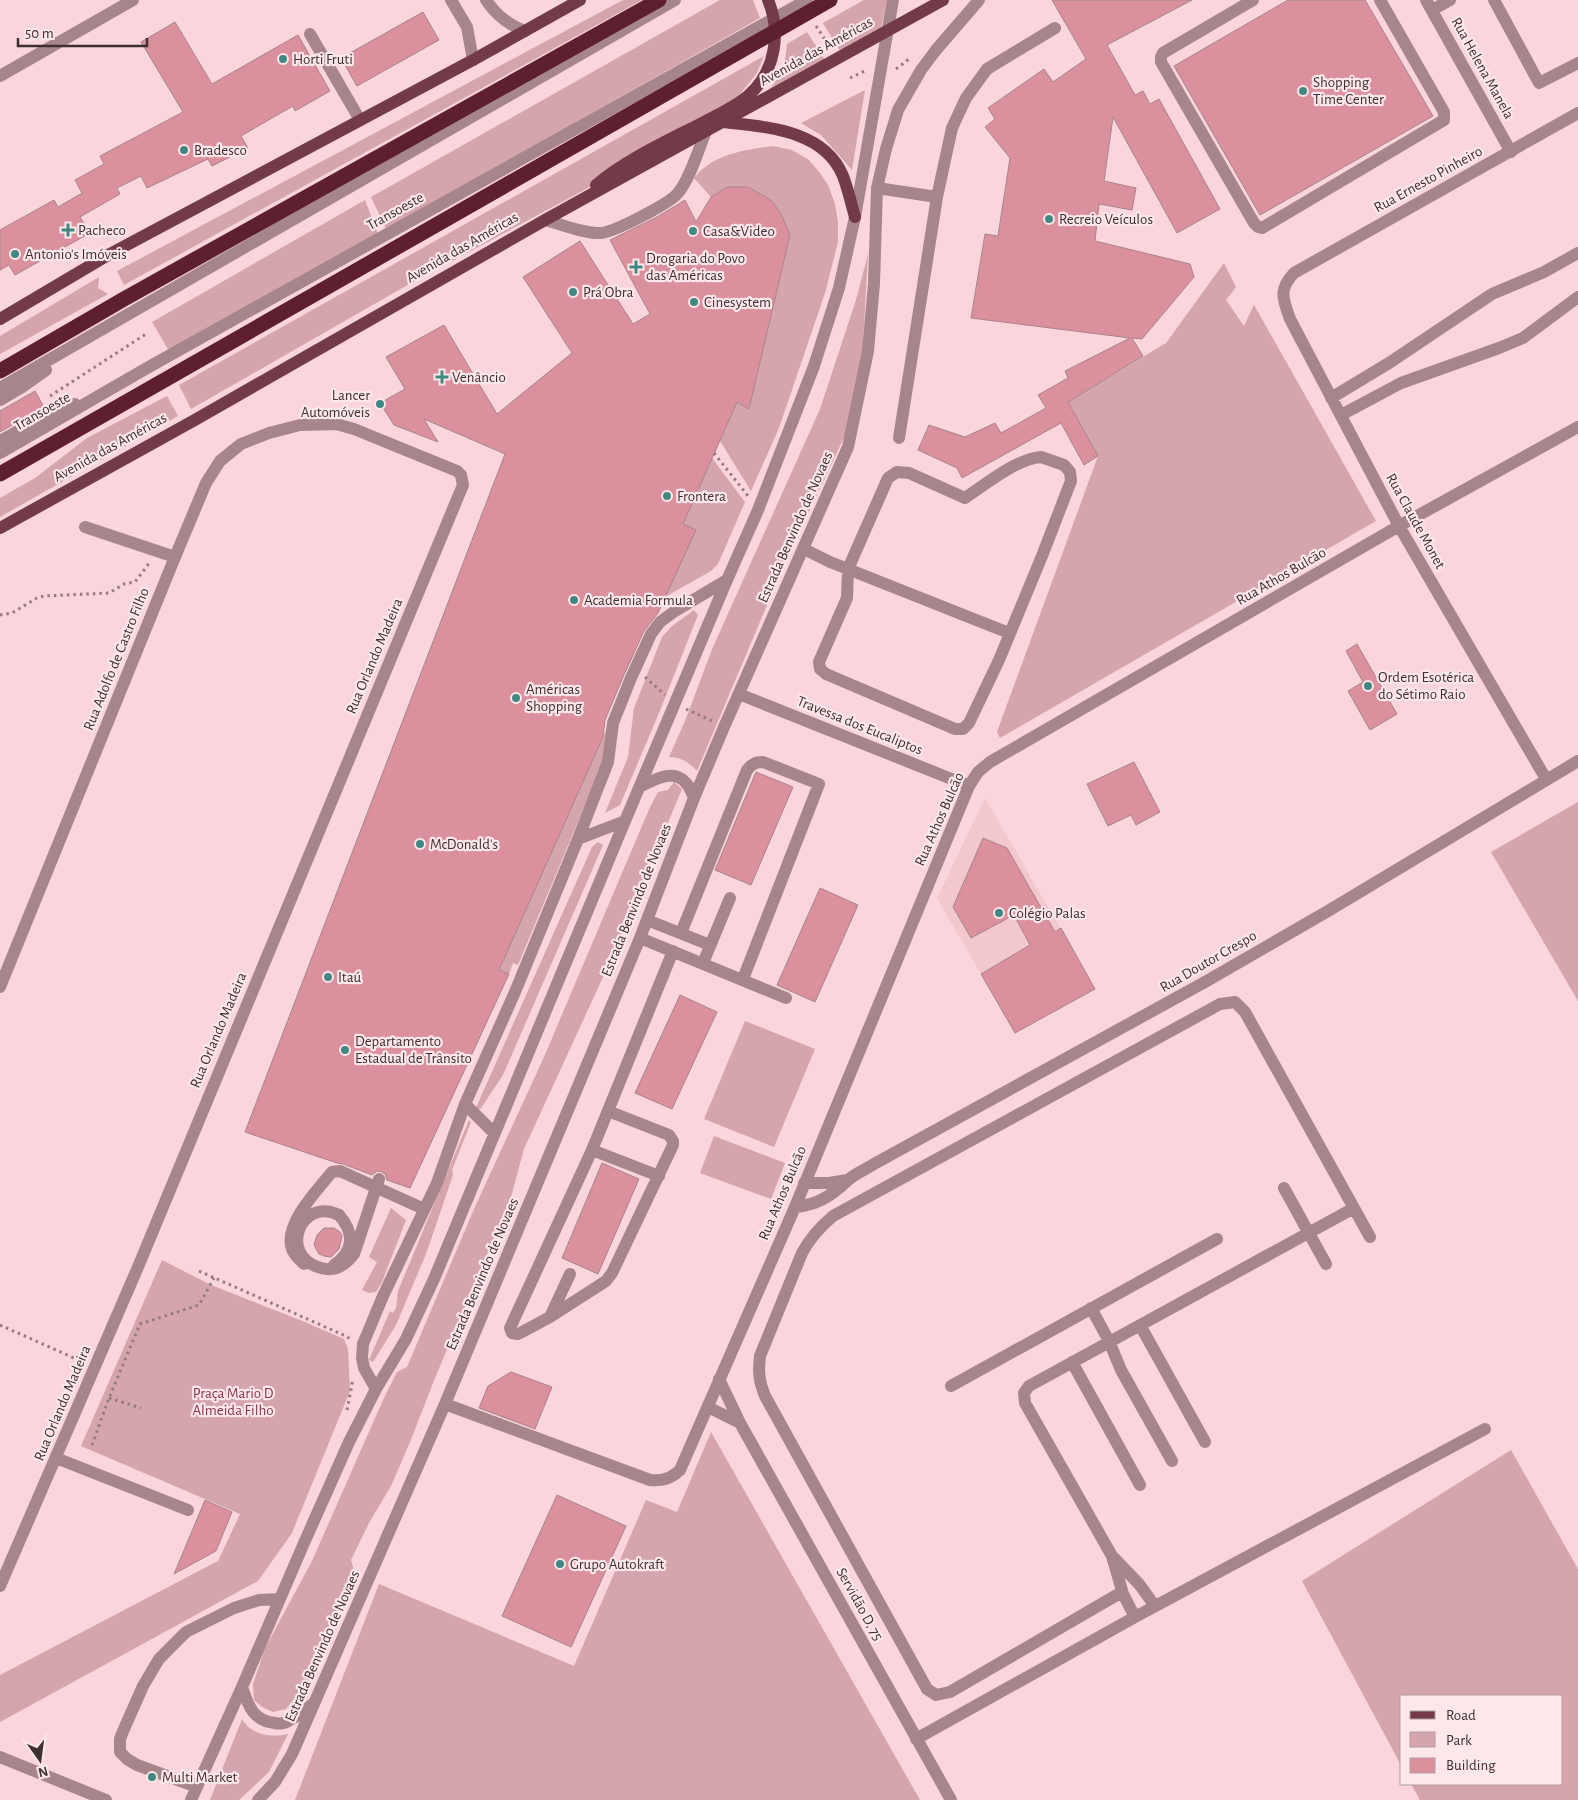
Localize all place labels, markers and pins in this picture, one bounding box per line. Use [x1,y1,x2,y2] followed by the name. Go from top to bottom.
[293,52,353,67] place label: Horti Fruti
[277,53,289,65] marker: Horti Fruti
[1313,75,1384,107] place label: Shopping Time Center
[1297,85,1309,97] marker: Shopping Time Center
[194,143,247,158] place label: Bradesco
[178,144,190,156] marker: Bradesco
[1059,212,1153,227] place label: Recreio Veículos
[1043,213,1055,225] marker: Recreio Veículos
[78,223,126,238] place label: Pacheco
[62,224,74,236] marker: Pacheco
[703,224,775,239] place label: Casa&Video
[687,225,699,237] marker: Casa&Video
[25,247,127,262] place label: Antonio's Imóveis
[9,248,21,260] marker: Antonio's Imóveis
[646,251,745,283] place label: Drogaria do Povo das Américas
[630,261,642,273] marker: Drogaria do Povo das Américas
[583,285,633,300] place label: Prá Obra
[567,286,579,298] marker: Prá Obra
[704,295,771,310] place label: Cinesystem
[688,296,700,308] marker: Cinesystem
[452,370,506,385] place label: Venâncio
[436,371,448,383] marker: Venâncio
[301,388,370,420] place label: Lancer Automóveis
[374,398,386,410] marker: Lancer Automóveis
[677,489,726,504] place label: Frontera
[661,490,673,502] marker: Frontera
[584,593,693,608] place label: Academia Formula
[568,594,580,606] marker: Academia Formula
[1378,670,1474,702] place label: Ordem Esotérica do Sétimo Raio
[1362,680,1374,692] marker: Ordem Esotérica do Sétimo Raio
[526,682,583,714] place label: Américas Shopping
[510,692,522,704] marker: Américas Shopping
[430,837,498,852] place label: McDonald's
[414,838,426,850] marker: McDonald's
[1009,906,1086,921] place label: Colégio Palas
[993,907,1005,919] marker: Colégio Palas
[338,970,362,985] place label: Itaú
[322,971,334,983] marker: Itaú
[355,1034,472,1066] place label: Departamento Estadual de Trânsito
[339,1044,351,1056] marker: Departamento Estadual de Trânsito
[570,1557,665,1572] place label: Grupo Autokraft
[554,1558,566,1570] marker: Grupo Autokraft
[162,1770,238,1785] place label: Multi Market
[146,1771,158,1783] marker: Multi Market

